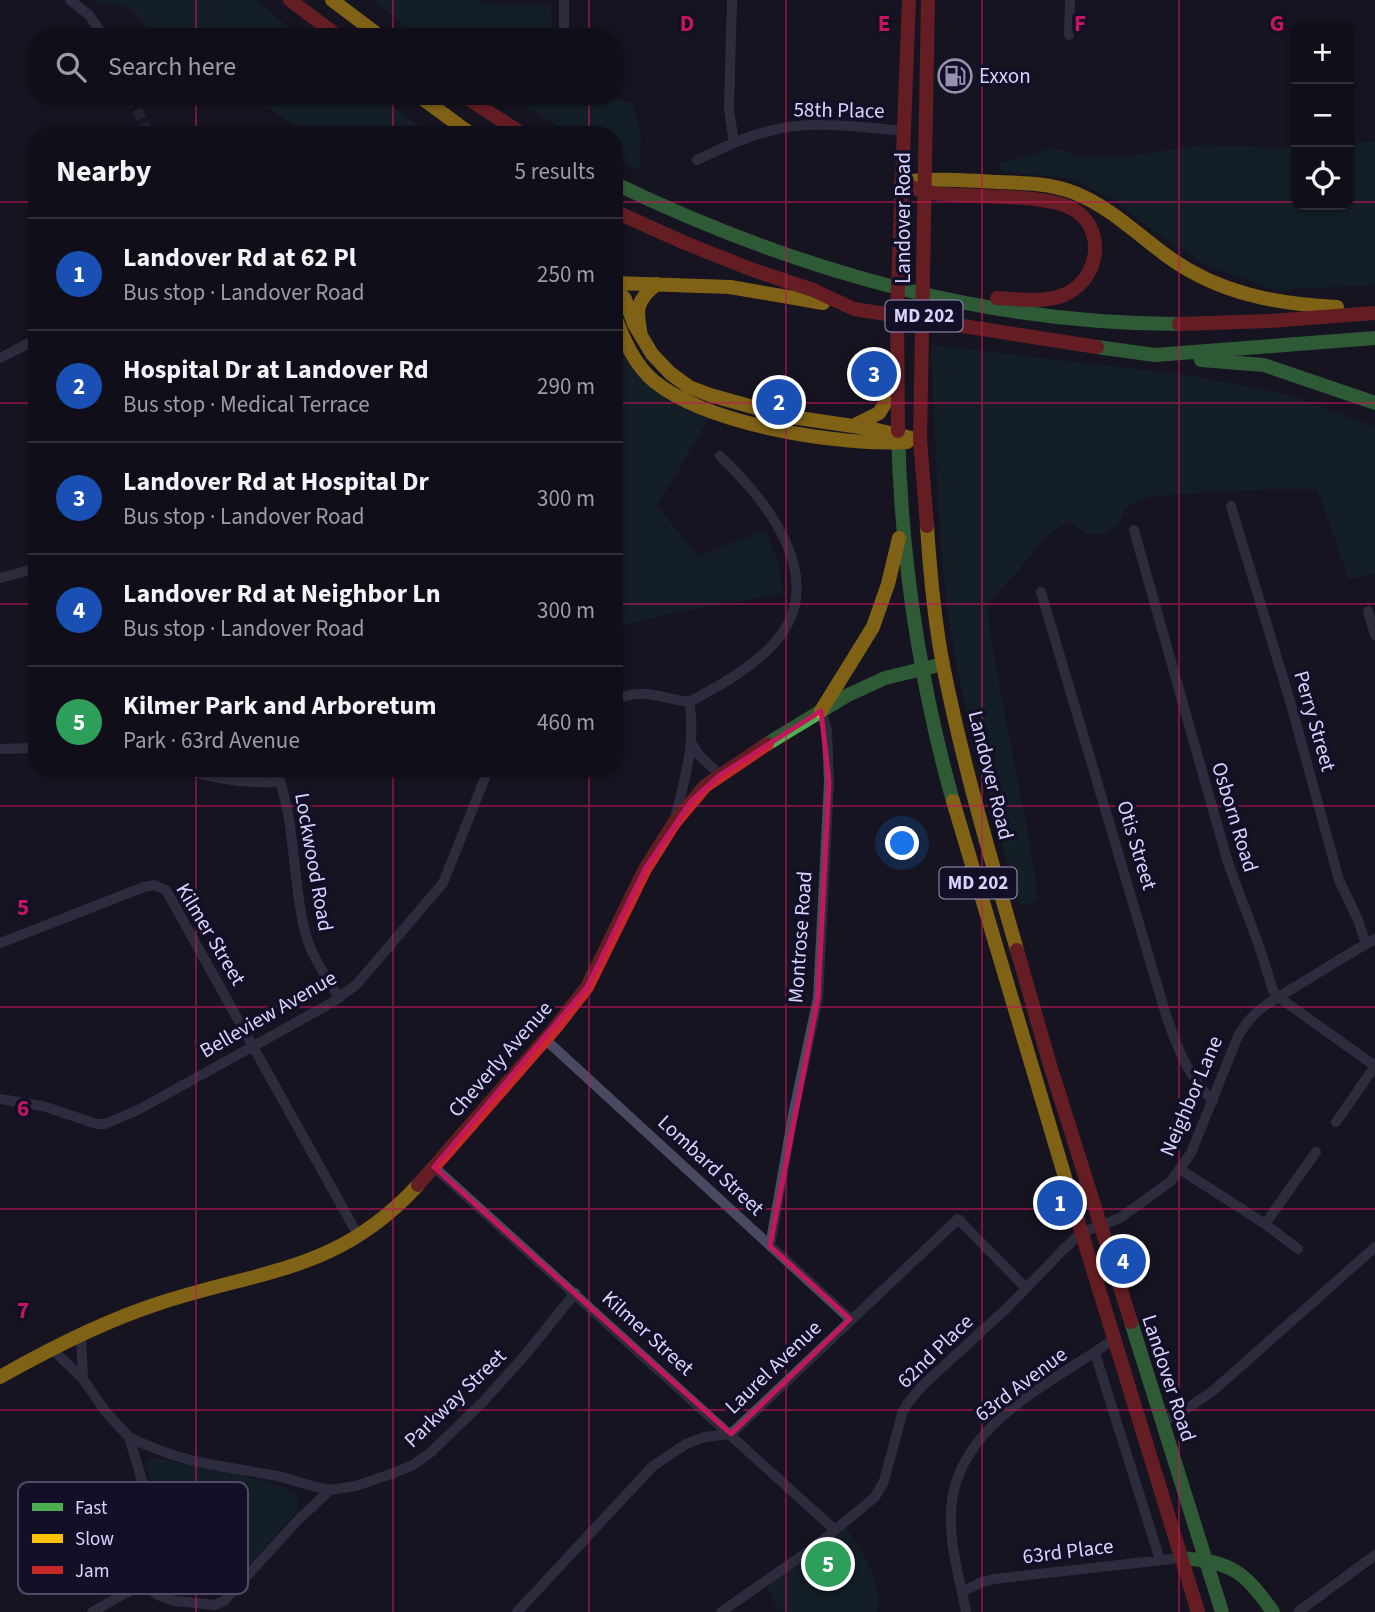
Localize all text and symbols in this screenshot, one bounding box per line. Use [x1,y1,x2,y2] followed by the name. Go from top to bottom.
[680,7,694,40] text: D
[878,7,890,40] text: E
[1074,7,1086,40] text: F
[1270,7,1284,40] text: G
[1291,21,1354,210] map controls
[1291,21,1354,84] button: +
[28,28,623,105] search box
[52,48,90,86] icon: search
[108,48,236,85] text: Search here
[936,57,974,95] fuel station icon: Exxon
[979,61,1031,91] place label: Exxon
[1291,84,1354,147] button: −
[793,94,885,126] street label: 58th Place
[1291,147,1354,210] button: locate
[56,150,151,193] text: Nearby
[888,152,918,284] street label: Landover Road
[515,155,595,188] text: 5 results
[123,239,356,276] text: Landover Rd at 62 Pl
[73,258,85,291] text: 1
[537,258,595,291] text: 250 m
[123,276,365,309] text: Bus stop · Landover Road
[886,300,962,332] road number: MD 202
[851,348,897,400] pin: 3
[123,351,429,388] text: Hospital Dr at Landover Rd
[73,370,85,403] text: 2
[537,370,595,403] text: 290 m
[756,376,802,428] pin: 2
[123,388,370,421] text: Bus stop · Medical Terrace
[123,463,429,500] text: Landover Rd at Hospital Dr
[73,482,85,515] text: 3
[537,482,595,515] text: 300 m
[123,500,365,533] text: Bus stop · Landover Road
[123,575,441,612] text: Landover Rd at Neighbor Ln
[73,594,85,627] text: 4
[537,594,595,627] text: 300 m
[123,612,365,645] text: Bus stop · Landover Road
[1286,667,1344,775] street label: Perry Street
[123,687,437,724] text: Kilmer Park and Arboretum
[73,706,85,739] text: 5
[537,706,595,739] text: 460 m
[960,707,1022,843] street label: Landover Road
[123,724,300,757] text: Park · 63rd Avenue
[1204,758,1266,876] street label: Osborn Road
[287,790,341,934] street label: Lockwood Road
[1109,797,1165,893] street label: Otis Street
[885,826,919,860] your location
[940,868,1016,898] road number: MD 202
[780,870,820,1004] street label: Montrose Road
[169,877,253,991] street label: Kilmer Street
[17,891,29,924] text: 5
[194,963,342,1065] street label: Belleview Avenue
[441,994,559,1124] street label: Cheverly Avenue
[1152,1031,1230,1161] street label: Neighbor Lane
[17,1092,29,1125] text: 6
[651,1108,771,1222] street label: Lombard Street
[1037,1177,1083,1229] pin: 1
[1100,1235,1146,1287] pin: 4
[595,1284,701,1382] street label: Kilmer Street
[17,1294,29,1327] text: 7
[890,1307,980,1395] street label: 62nd Place
[1134,1311,1204,1445] street label: Landover Road
[718,1313,828,1421] street label: Laurel Avenue
[969,1339,1073,1429] street label: 63rd Avenue
[397,1342,513,1454] street label: Parkway Street
[18,1482,248,1594] legend
[75,1495,108,1522] text: Fast
[75,1526,114,1553] text: Slow
[1021,1531,1115,1571] street label: 63rd Place
[805,1538,851,1590] pin: 5
[75,1558,109,1585] text: Jam

